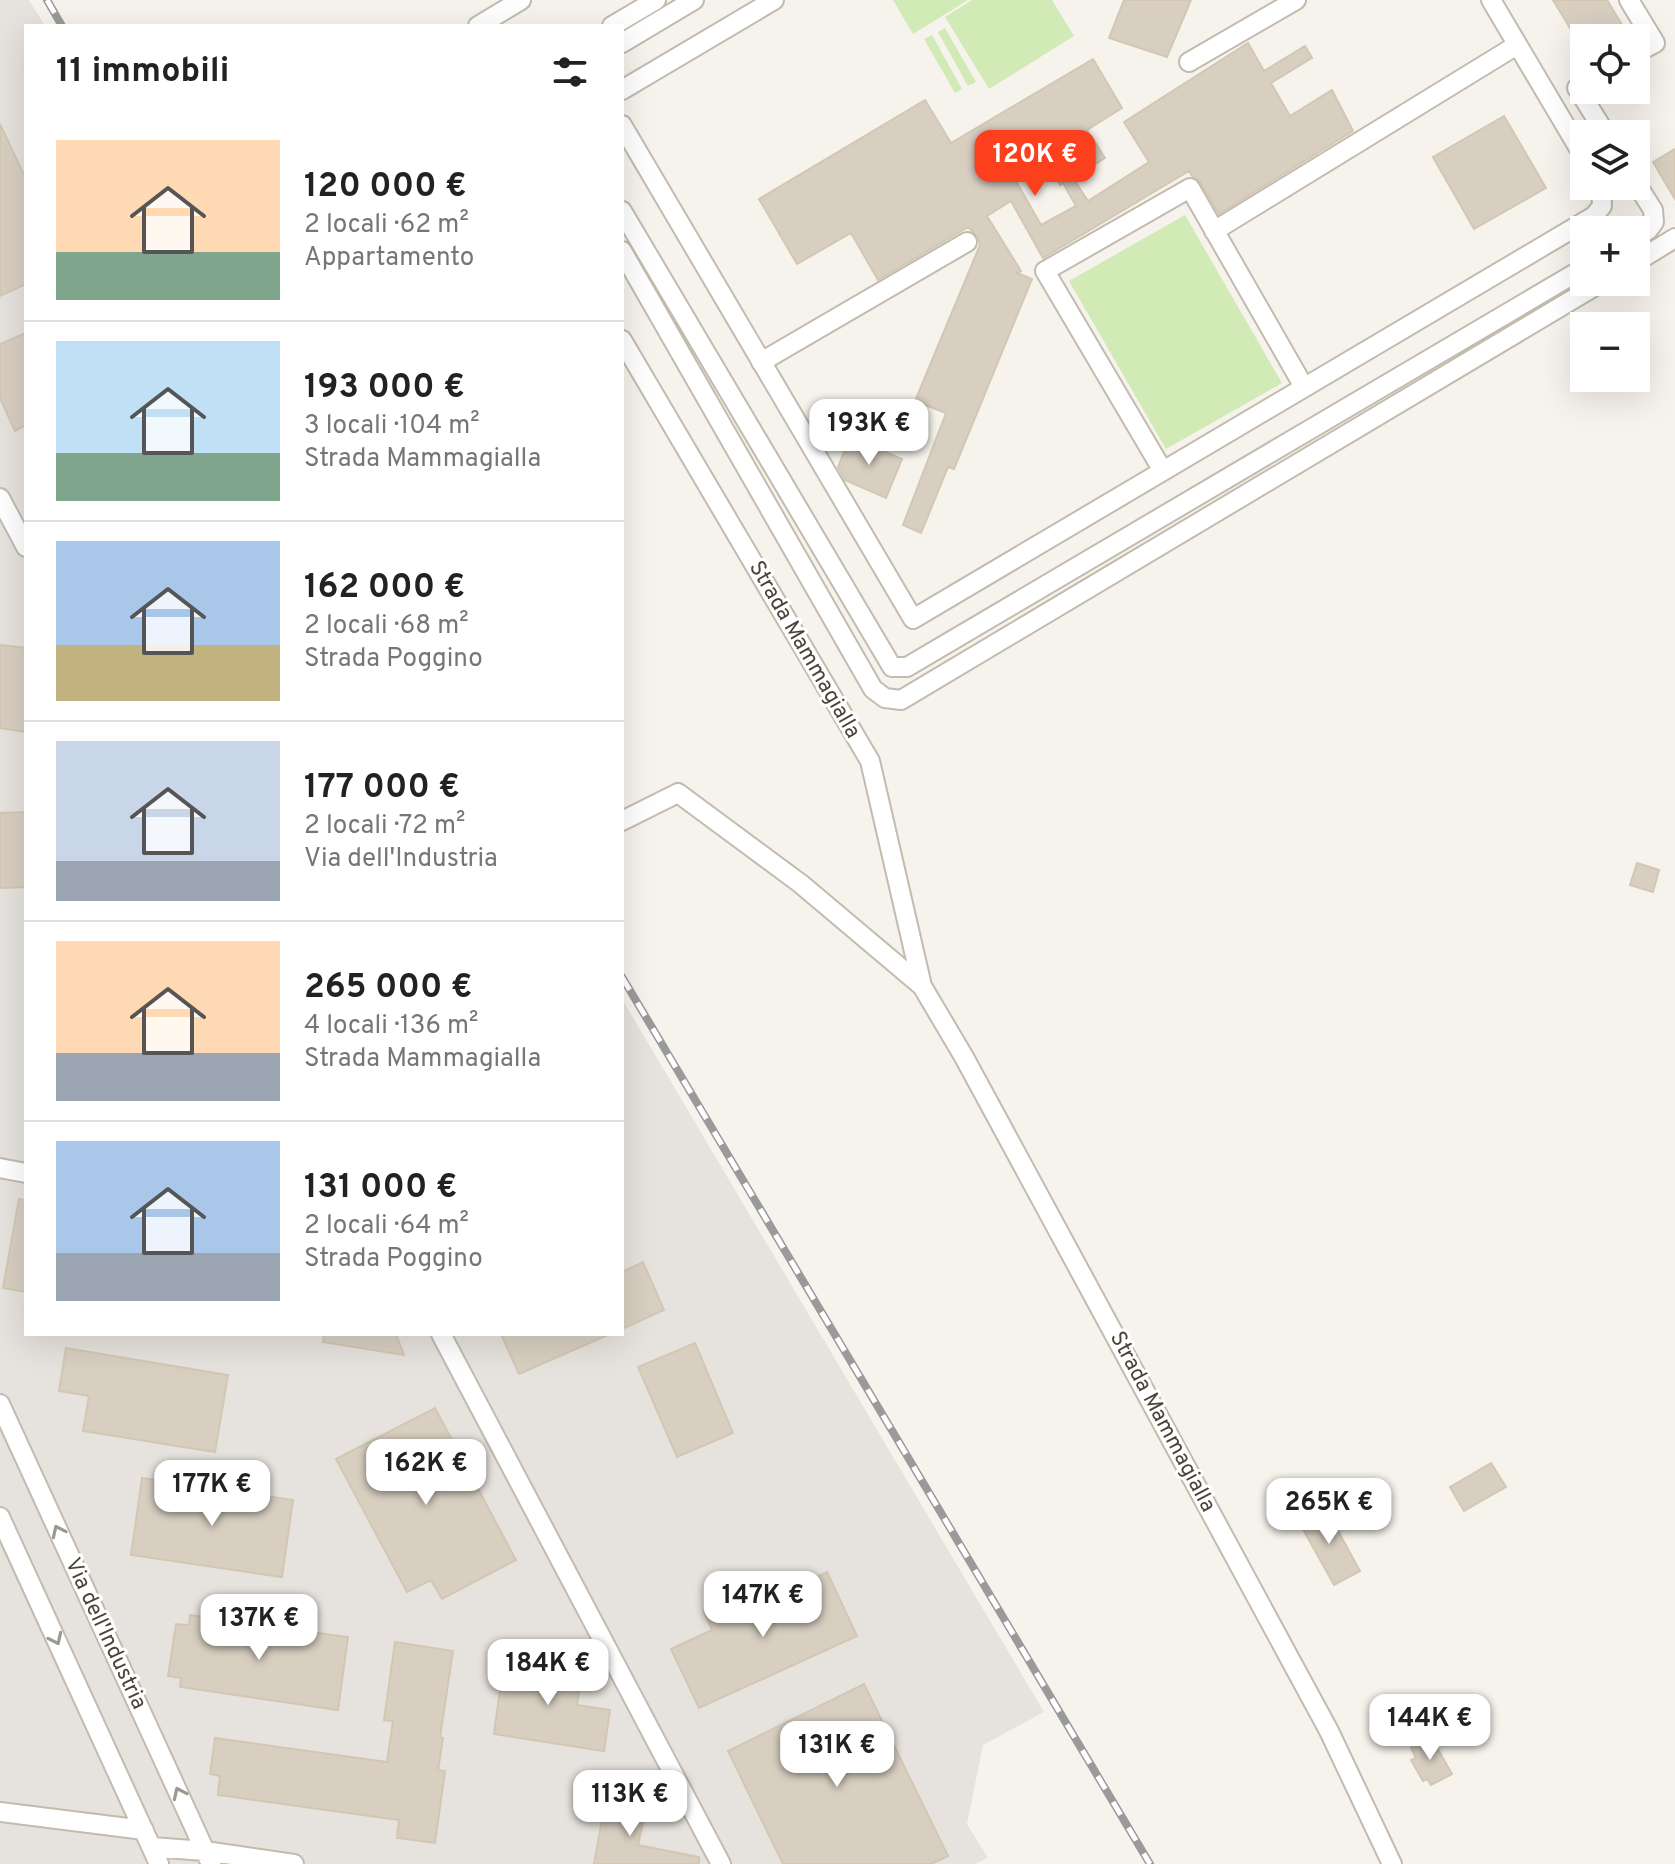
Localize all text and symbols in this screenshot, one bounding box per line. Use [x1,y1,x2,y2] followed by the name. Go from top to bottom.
[1570,24,1650,392] map controls
[1570,24,1650,104] button: locate
[548,50,592,94] icon: filters
[56,51,229,94] text: 11 immobili
[1570,120,1650,200] button: layers
[970,130,1100,198] pin: 120K €
[993,139,1077,172] text: 120K €
[304,166,467,209] text: 120 000 €
[120,172,216,268] icon: home
[304,209,469,242] text: 2 locali · 62 m²
[1570,216,1650,296] button: +
[304,242,474,275] text: Appartamento
[1570,312,1650,392] button: −
[304,367,465,410] text: 193 000 €
[120,373,216,469] icon: home
[804,399,934,467] pin: 193K €
[827,408,911,441] text: 193K €
[304,410,480,443] text: 3 locali · 104 m²
[304,443,541,476] text: Strada Mammagialla
[742,556,866,744] street label: Strada Mammagialla
[304,567,465,610] text: 162 000 €
[120,573,216,669] icon: home
[304,610,469,643] text: 2 locali · 68 m²
[304,643,483,676] text: Strada Poggino
[304,767,460,810] text: 177 000 €
[120,773,216,869] icon: home
[304,810,465,843] text: 2 locali · 72 m²
[304,843,498,876] text: Via dell'Industria
[304,967,472,1010] text: 265 000 €
[120,973,216,1069] icon: home
[304,1010,478,1043] text: 4 locali · 136 m²
[304,1043,541,1076] text: Strada Mammagialla
[304,1167,457,1210] text: 131 000 €
[120,1173,216,1269] icon: home
[304,1210,469,1243] text: 2 locali · 64 m²
[304,1243,483,1276] text: Strada Poggino
[1103,1327,1221,1517] street label: Strada Mammagialla
[361,1439,491,1507] pin: 162K €
[384,1448,468,1481] text: 162K €
[147,1460,277,1528] pin: 177K €
[172,1469,252,1502] text: 177K €
[1264,1478,1394,1546] pin: 265K €
[1284,1487,1374,1520] text: 265K €
[52,1525,68,1540] one-way arrow
[58,1554,152,1714] street label: Via dell'Industria
[698,1571,828,1639] pin: 147K €
[722,1580,804,1613] text: 147K €
[194,1594,324,1662] pin: 137K €
[219,1603,299,1636] text: 137K €
[46,1630,62,1645] one-way arrow
[483,1639,613,1707] pin: 184K €
[506,1648,590,1681] text: 184K €
[1365,1694,1495,1762] pin: 144K €
[1387,1703,1473,1736] text: 144K €
[772,1721,902,1789] pin: 131K €
[798,1730,876,1763] text: 131K €
[565,1770,695,1838] pin: 113K €
[591,1779,669,1812] text: 113K €
[172,1787,188,1801] one-way arrow

